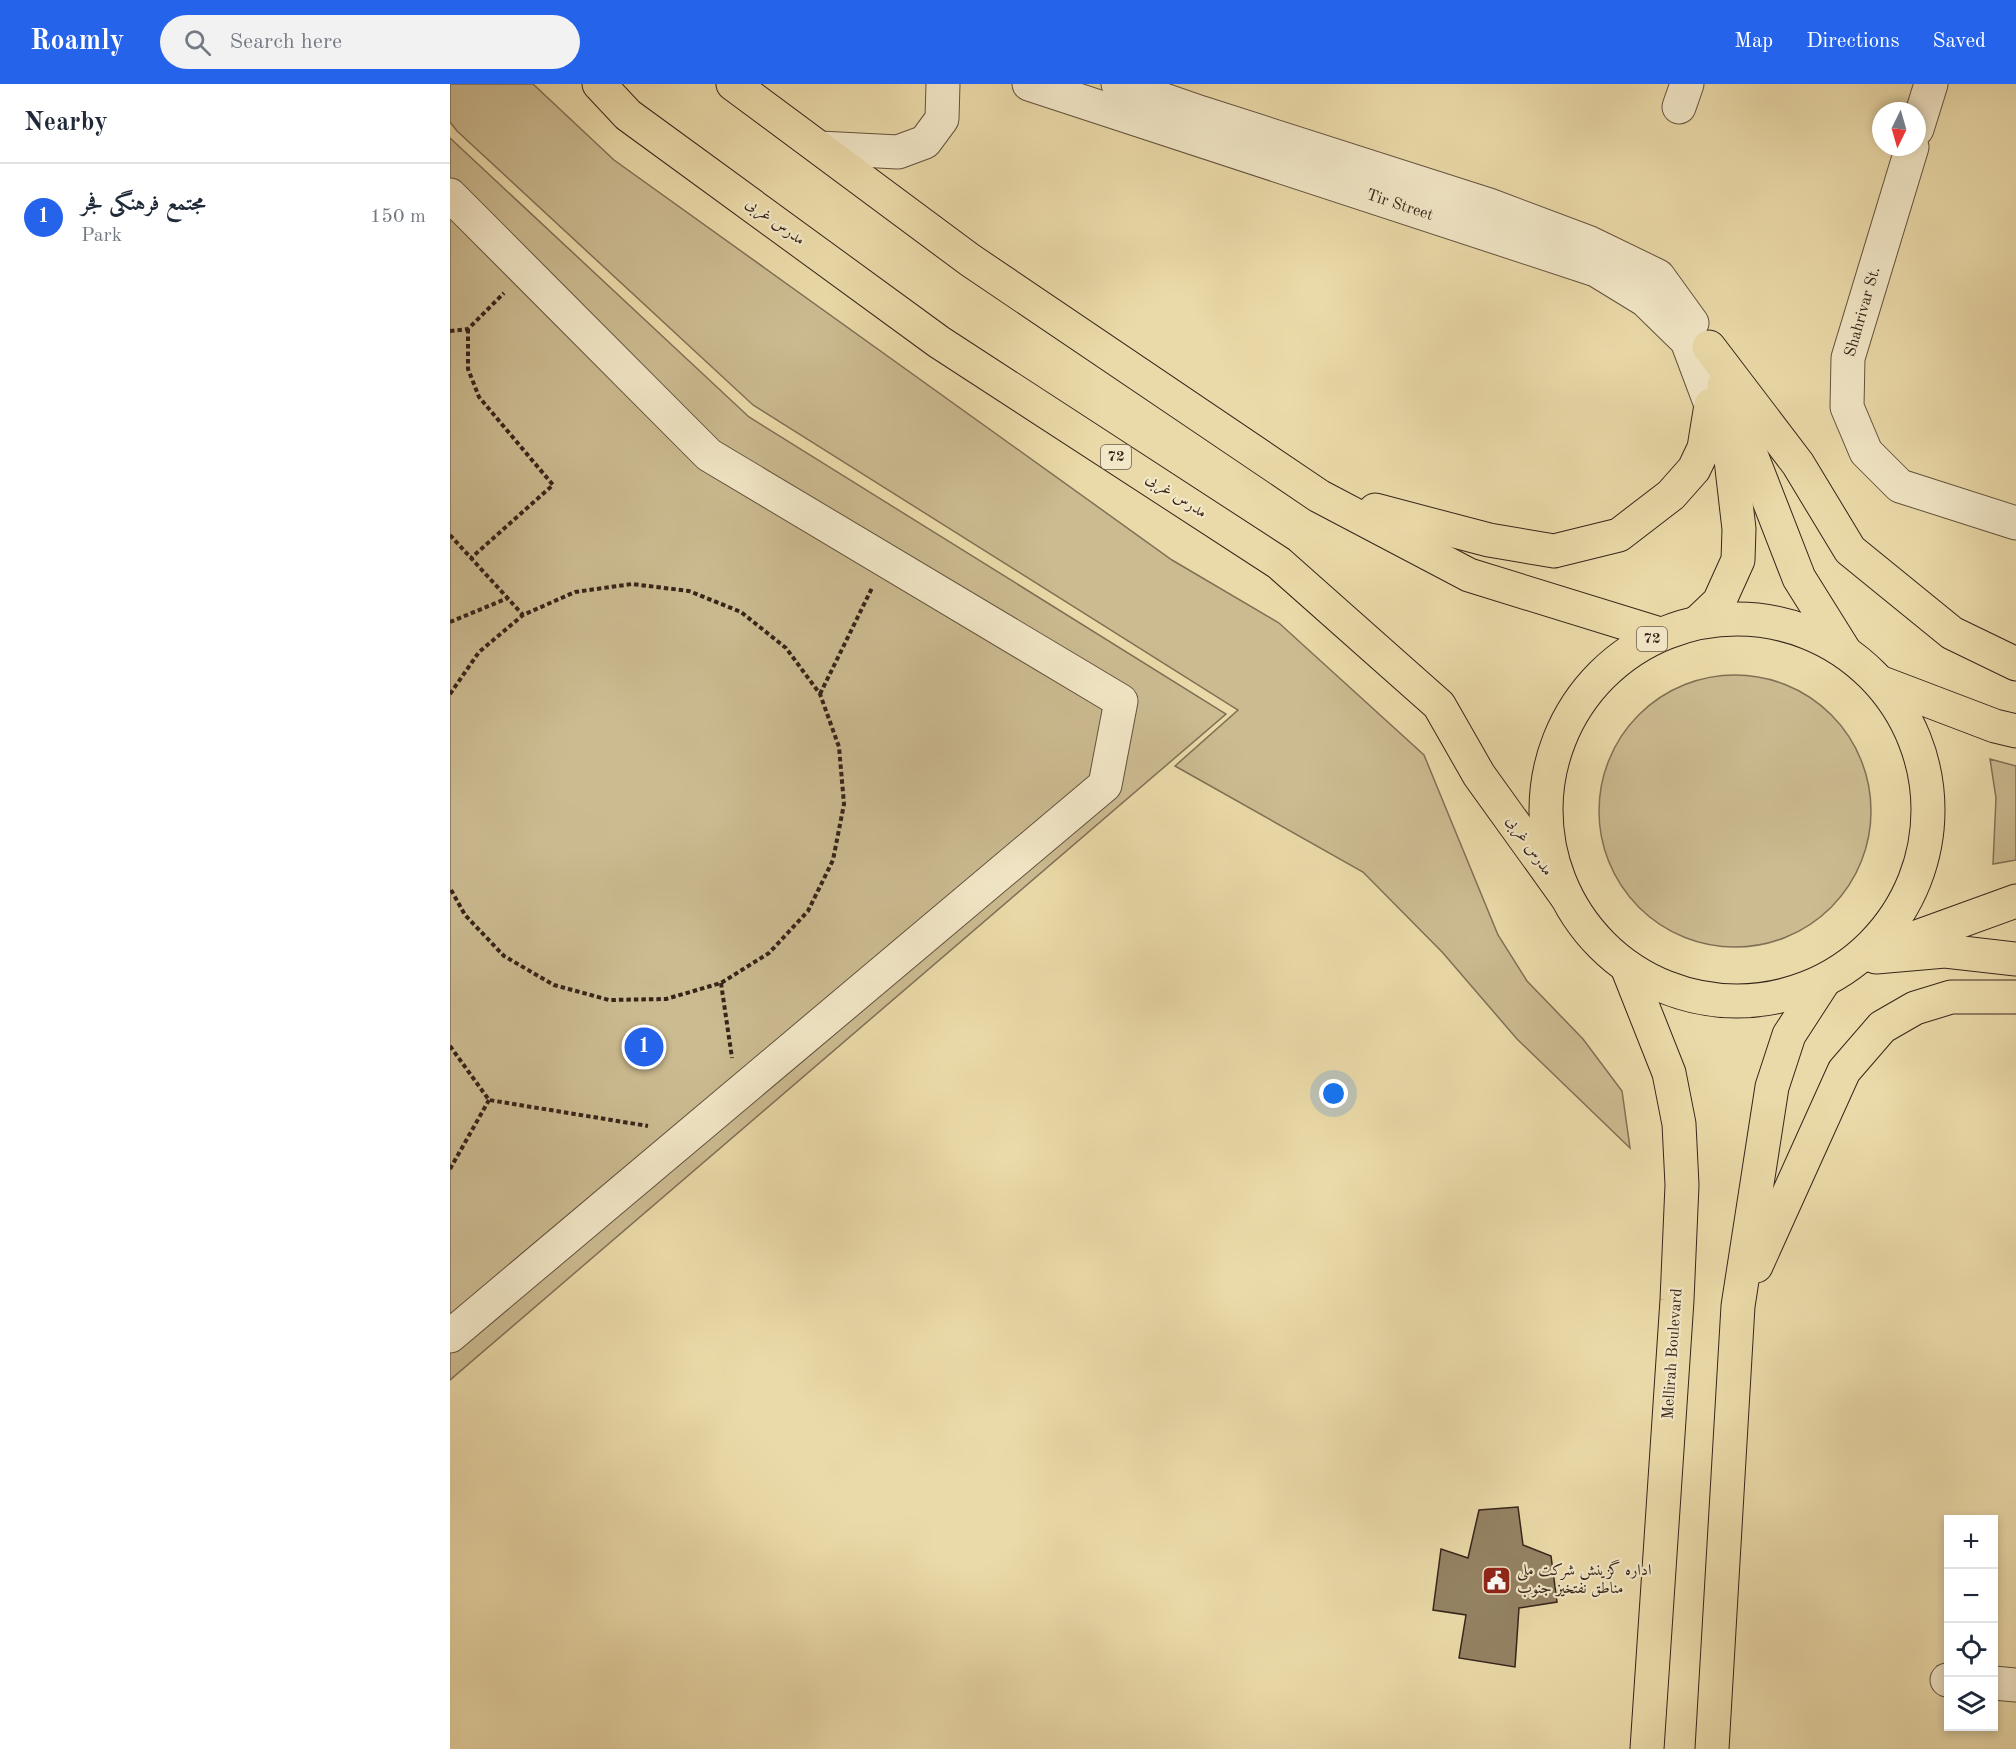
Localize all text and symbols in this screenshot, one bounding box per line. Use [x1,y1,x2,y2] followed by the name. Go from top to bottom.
[160,15,580,69] search box
[181,26,214,59] icon: search
[30,28,124,56] text: Roamly
[229,31,342,53] text: Search here
[1734,31,1773,52] text: Map
[1806,31,1900,52] text: Directions
[1933,31,1986,52] text: Saved
[1872,102,1926,156] north arrow
[24,110,108,136] text: Nearby
[1364,187,1435,224] street label: Tir Street
[81,193,205,215] text: مجتمع فرهنگی فجر
[741,195,808,250] street label: مدرس غربی
[38,207,49,227] text: 1
[370,207,426,227] text: 150 m
[81,226,122,246] text: Park
[1842,265,1884,359] street label: Shahrivar St.
[1101,445,1131,469] road number: 72
[1142,471,1209,523] street label: مدرس غربی
[1637,627,1667,651] road number: 72
[1501,813,1555,880] street label: مدرس غربی
[624,1024,664,1070] pin: 1
[1319,1079,1348,1108] your location
[1660,1288,1686,1420] street label: Mellirah Boulevard
[1944,1515,1998,1731] map controls
[1944,1515,1998,1569] button: +
[1517,1559,1651,1598] place label: اداره گزینش شرکت ملی مناطق نفتخیز جنوب
[1480,1564,1512,1596] public building icon: اداره گزینش شرکت ملی مناطق نفتخیز جنوب
[1944,1569,1998,1623] button: −
[1944,1623,1998,1677] button: locate
[1944,1677,1998,1731] button: layers

